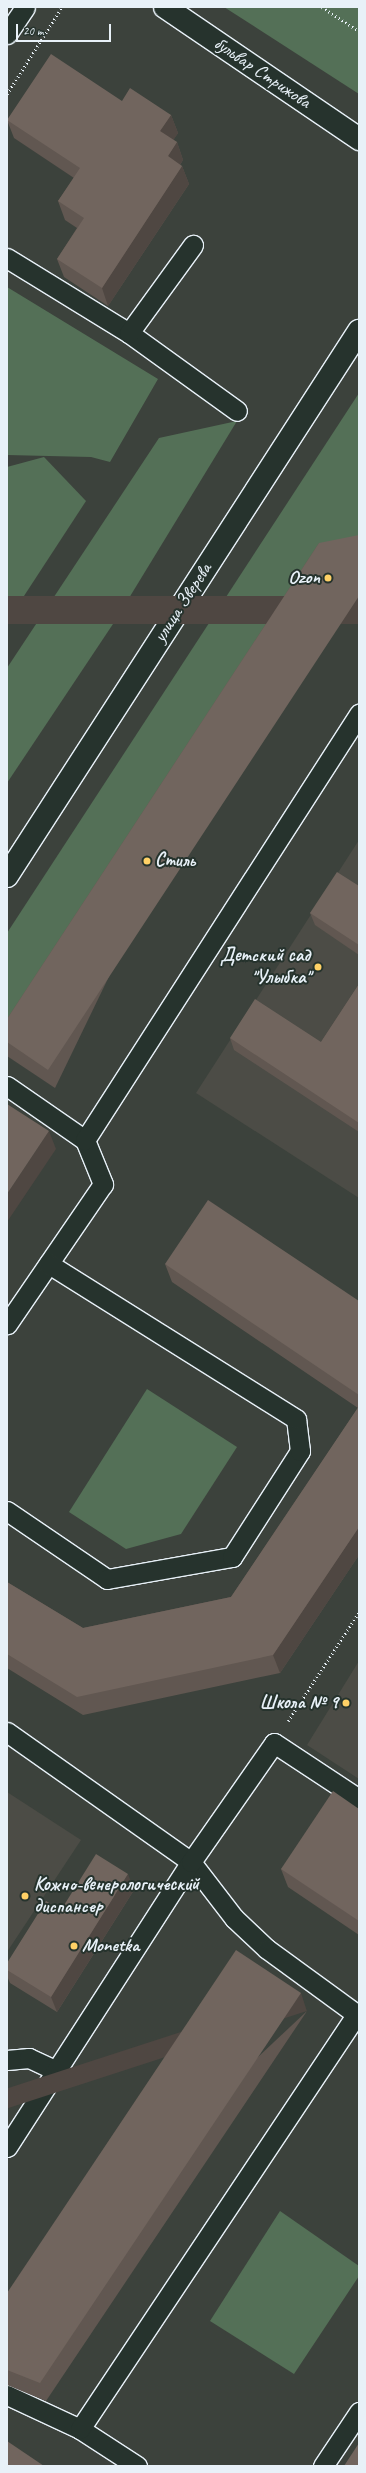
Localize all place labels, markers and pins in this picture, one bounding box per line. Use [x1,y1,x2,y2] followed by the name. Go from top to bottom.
[288,567,320,589] place label: Ozon
[323,573,333,583] marker: Ozon
[155,850,195,872] place label: Стиль
[142,856,152,866] marker: Стиль
[220,945,310,989] place label: Детский сад "Улыбка"
[313,962,323,972] marker: Детский сад "Улыбка"
[259,1692,338,1714] place label: Школа № 9
[341,1698,351,1708] marker: Школа № 9
[34,1874,199,1918] place label: Кожно-венерологический диспансер
[19,1890,31,1902] marker: Кожно-венерологический диспансер
[82,1935,139,1957] place label: Monetka
[69,1941,79,1951] marker: Monetka

